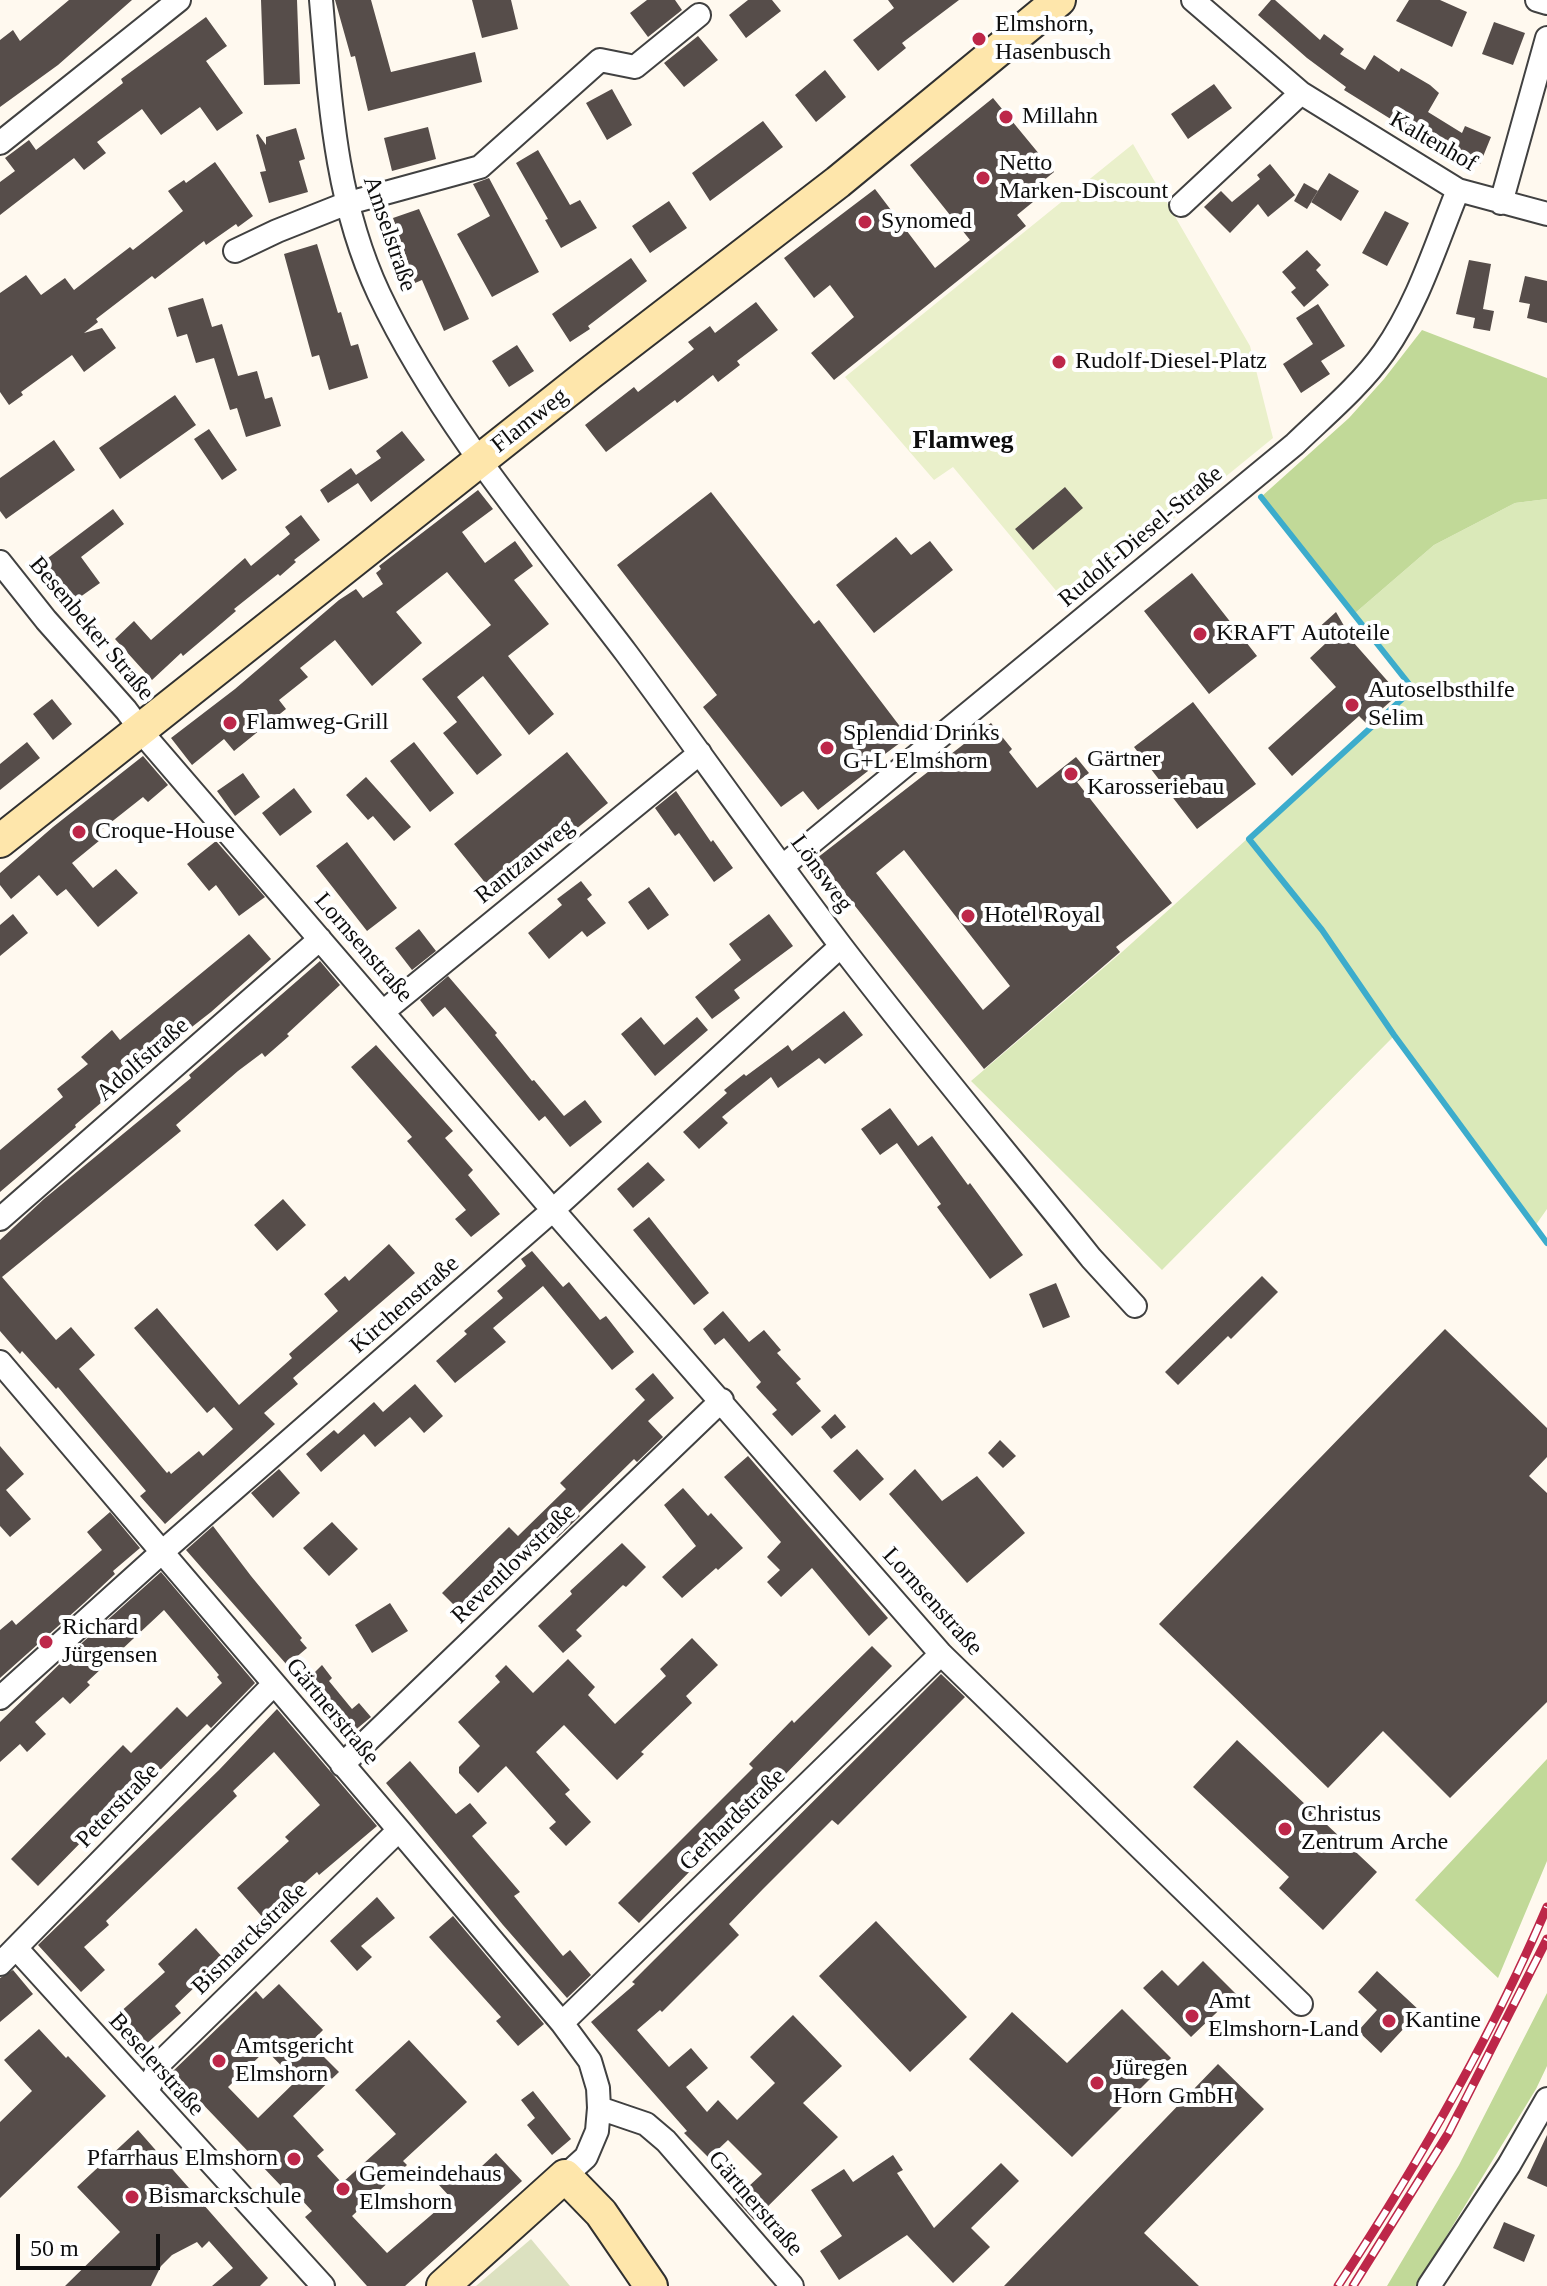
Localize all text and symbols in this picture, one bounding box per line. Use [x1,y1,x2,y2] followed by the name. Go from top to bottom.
[995,11,1111,67] place label: Elmshorn, Hasenbusch
[970,30,988,48] marker: Elmshorn, Hasenbusch
[1022,103,1098,131] place label: Millahn
[1384,106,1482,178] street label: Kaltenhof
[997,108,1015,126] marker: Millahn
[999,150,1168,206] place label: Netto Marken-Discount
[974,169,992,187] marker: Netto Marken-Discount
[356,173,422,295] street label: Amselstraße
[881,208,972,236] place label: Synomed
[856,213,874,231] marker: Synomed
[1075,348,1267,376] place label: Rudolf-Diesel-Platz
[1050,353,1068,371] marker: Rudolf-Diesel-Platz
[486,382,574,460] street label: Flamweg
[912,425,1014,457] district label: Flamweg
[1053,460,1229,614] street label: Rudolf-Diesel-Straße
[22,551,160,707] street label: Besenbeker Straße
[1216,620,1390,648] place label: KRAFT Autoteile
[1191,625,1209,643] marker: KRAFT Autoteile
[1368,677,1515,733] place label: Autoselbsthilfe Selim
[1343,696,1361,714] marker: Autoselbsthilfe Selim
[246,709,389,737] place label: Flamweg-Grill
[221,714,239,732] marker: Flamweg-Grill
[843,720,1000,776] place label: Splendid Drinks G+L Elmshorn
[818,739,836,757] marker: Splendid Drinks G+L Elmshorn
[1087,746,1224,802] place label: Gärtner Karosseriebau
[1062,765,1080,783] marker: Gärtner Karosseriebau
[470,813,580,911] street label: Rantzauweg
[95,818,235,846] place label: Croque-House
[70,823,88,841] marker: Croque-House
[783,830,859,918] street label: Lönsweg
[308,887,418,1009] street label: Lornsenstraße
[984,902,1101,930] place label: Hotel Royal
[959,907,977,925] marker: Hotel Royal
[91,1012,195,1108] street label: Adolfstraße
[345,1250,465,1360] street label: Kirchenstraße
[446,1498,582,1630] street label: Reventlowstraße
[876,1542,988,1662] street label: Lornsenstraße
[62,1614,158,1670] place label: Richard Jürgensen
[37,1633,55,1651] marker: Richard Jürgensen
[279,1653,385,1771] street label: Gärtnerstraße
[71,1758,165,1854] street label: Peterstraße
[674,1762,792,1878] street label: Gerhardstraße
[1301,1801,1448,1857] place label: Christus Zentrum Arche
[1276,1820,1294,1838] marker: Christus Zentrum Arche
[186,1877,314,2001] street label: Bismarckstraße
[1208,1988,1359,2044] place label: Amt Elmshorn-Land
[102,2007,210,2123] street label: Beselerstraße
[1183,2007,1201,2025] marker: Amt Elmshorn-Land
[1405,2007,1481,2035] place label: Kantine
[1380,2012,1398,2030] marker: Kantine
[235,2033,354,2089] place label: Amtsgericht Elmshorn
[210,2052,228,2070] marker: Amtsgericht Elmshorn
[1113,2055,1234,2111] place label: Jüregen Horn GmbH
[1088,2074,1106,2092] marker: Jüregen Horn GmbH
[87,2145,278,2173] place label: Pfarrhaus Elmshorn
[701,2145,809,2263] street label: Gärtnerstraße
[285,2150,303,2168] marker: Pfarrhaus Elmshorn
[359,2161,502,2217] place label: Gemeindehaus Elmshorn
[334,2180,352,2198] marker: Gemeindehaus Elmshorn
[148,2183,301,2211] place label: Bismarckschule
[123,2188,141,2206] marker: Bismarckschule
[20,2218,164,2268] scale bar
[30,2235,79,2261] text: 50 m

